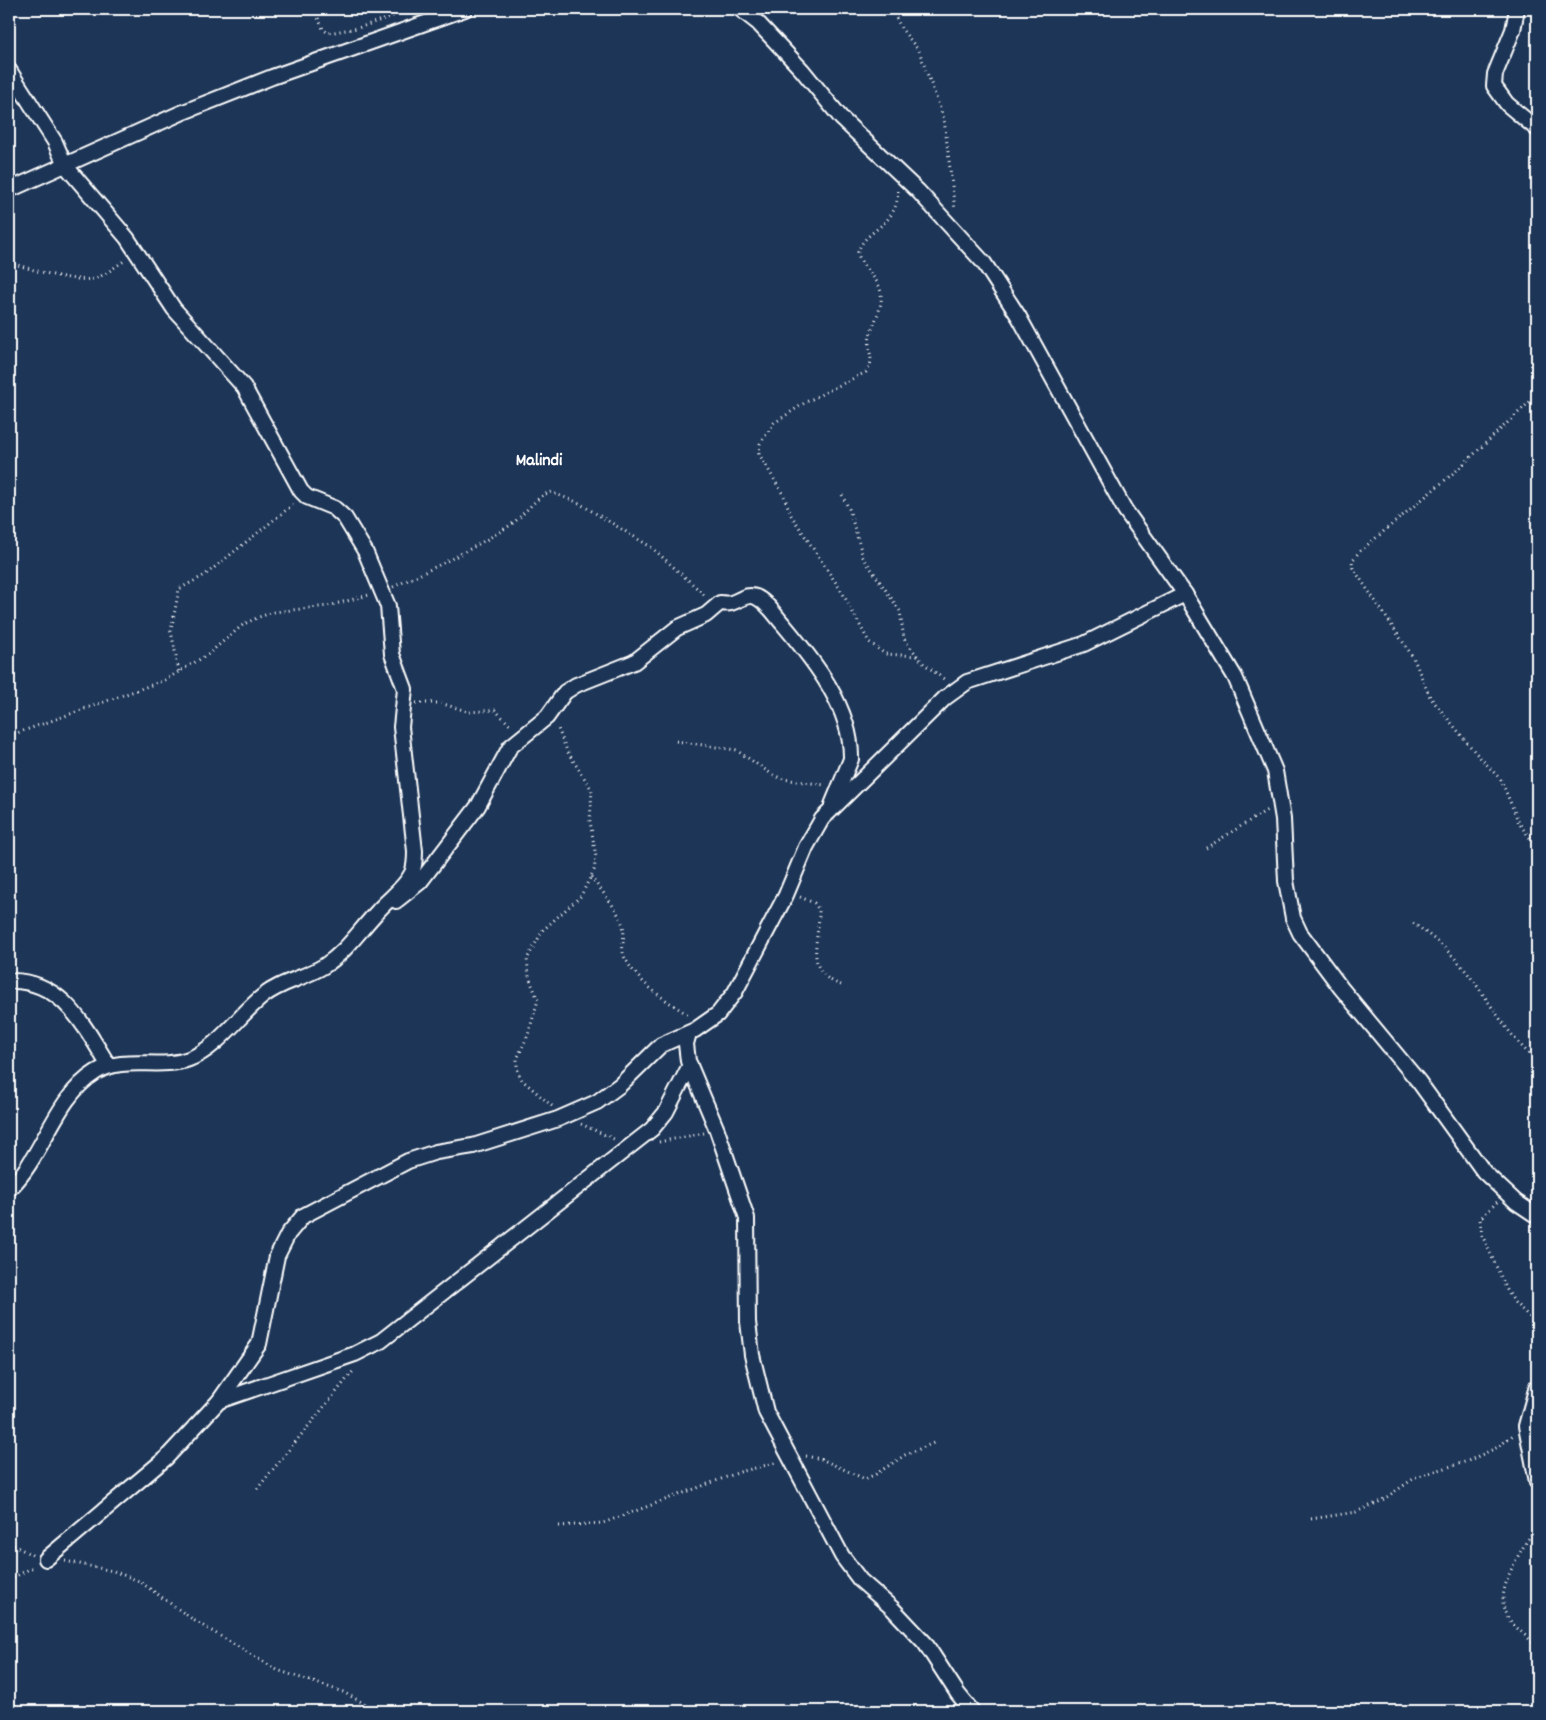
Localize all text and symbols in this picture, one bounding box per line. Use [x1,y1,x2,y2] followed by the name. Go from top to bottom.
[516,449,563,474] district label: Malindi

